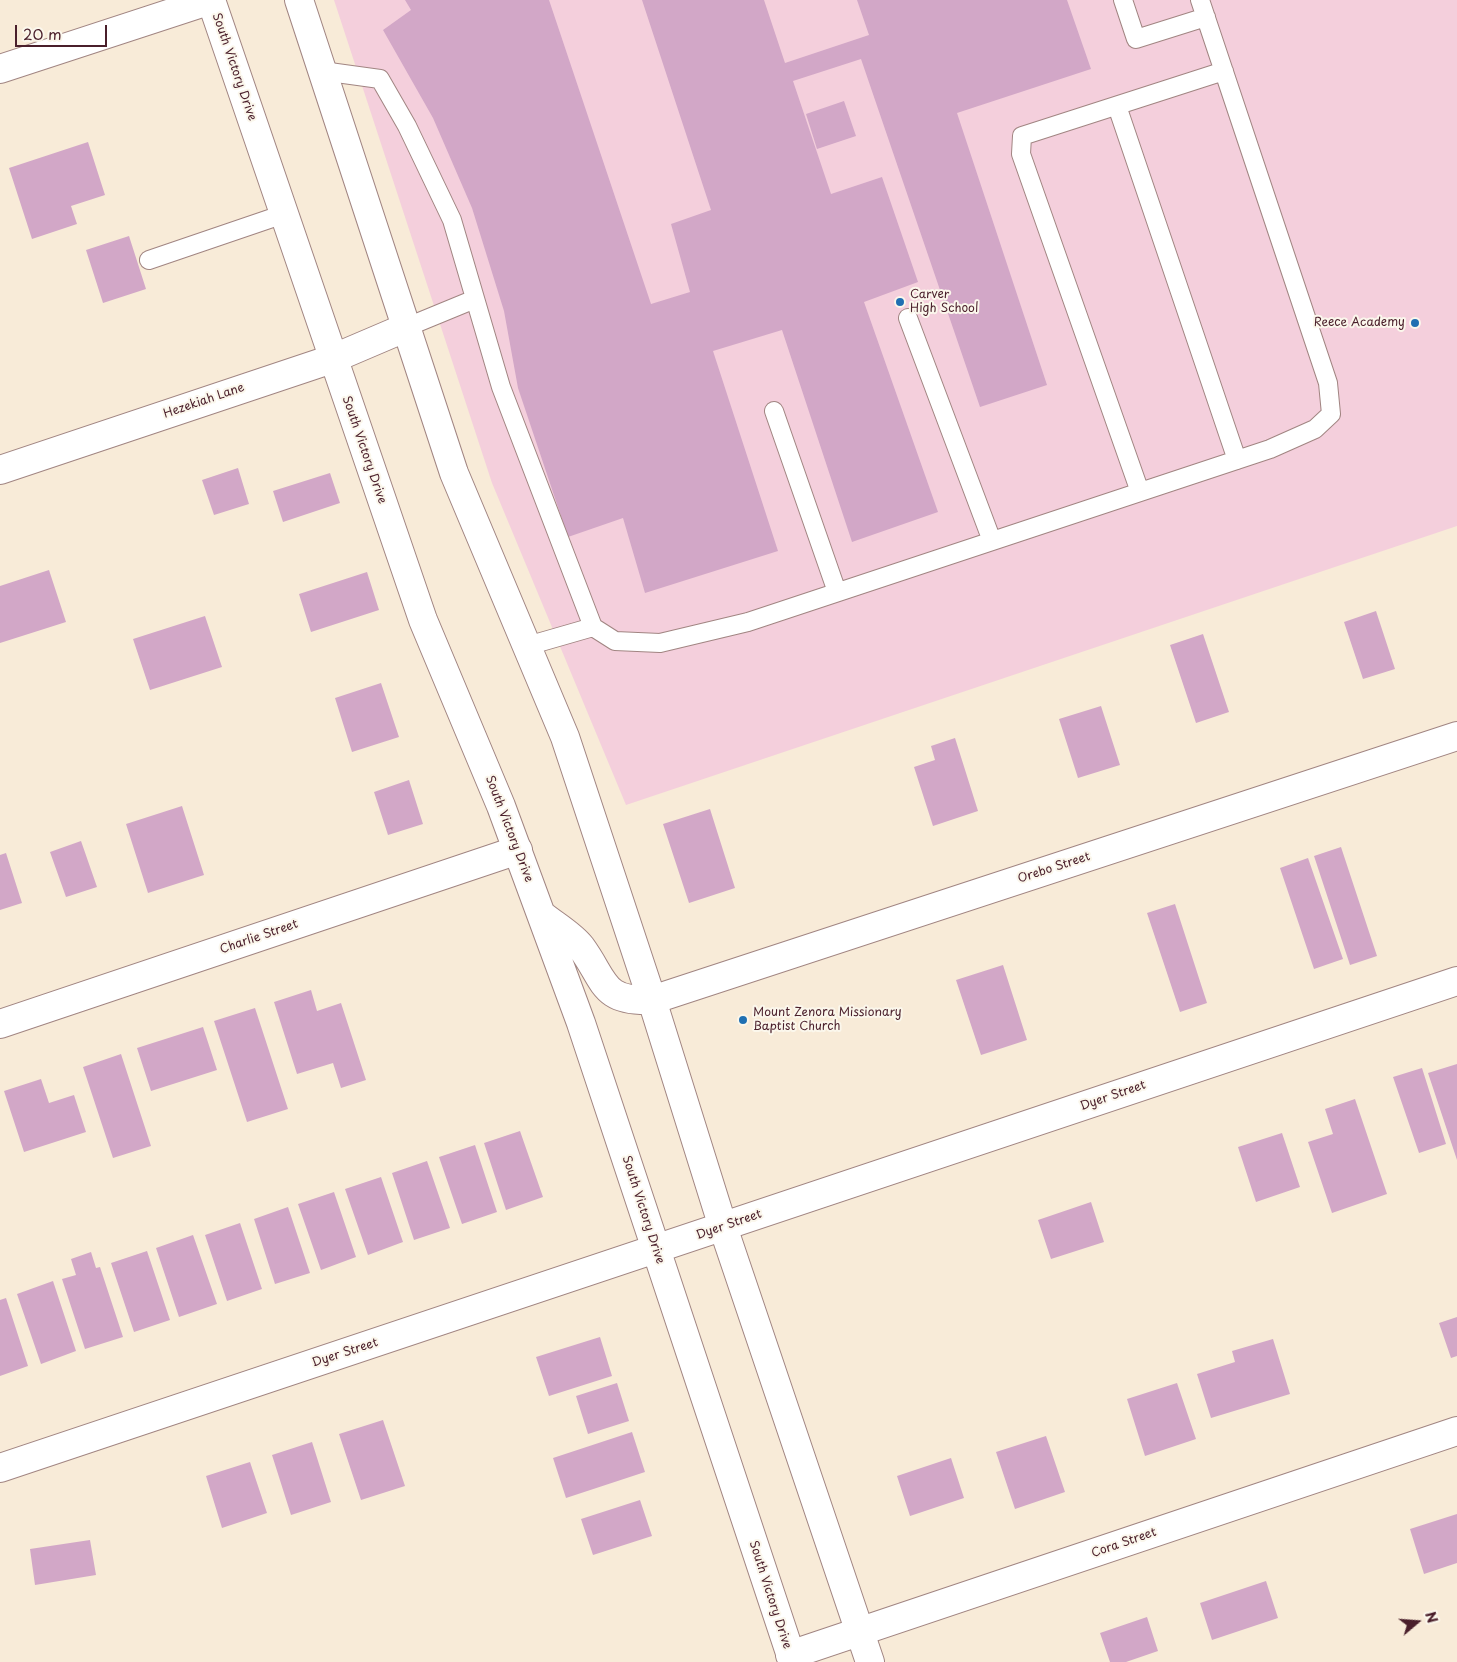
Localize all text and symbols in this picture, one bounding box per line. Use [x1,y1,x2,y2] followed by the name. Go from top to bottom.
[209,11,259,123] street label: South Victory Drive
[18,15,110,47] scale bar
[23,22,62,45] text: 20 m
[910,288,978,316] place label: Carver High School
[894,296,906,308] marker: Carver High School
[1314,316,1405,330] place label: Reece Academy
[1409,317,1421,329] marker: Reece Academy
[162,380,246,422] street label: Hezekiah Lane
[339,394,389,506] street label: South Victory Drive
[482,774,536,884] street label: South Victory Drive
[1016,850,1092,886] street label: Orebo Street
[218,917,300,957] street label: Charlie Street
[753,1006,902,1034] place label: Mount Zenora Missionary Baptist Church
[737,1014,749,1026] marker: Mount Zenora Missionary Baptist Church
[1078,1078,1148,1114] street label: Dyer Street
[619,1154,667,1266] street label: South Victory Drive
[694,1207,764,1243] street label: Dyer Street
[310,1336,380,1370] street label: Dyer Street
[1090,1525,1158,1561] street label: Cora Street
[746,1539,794,1651] street label: South Victory Drive
[1392,1597,1442,1647] north arrow
[1420,1609,1443,1626] text: N

